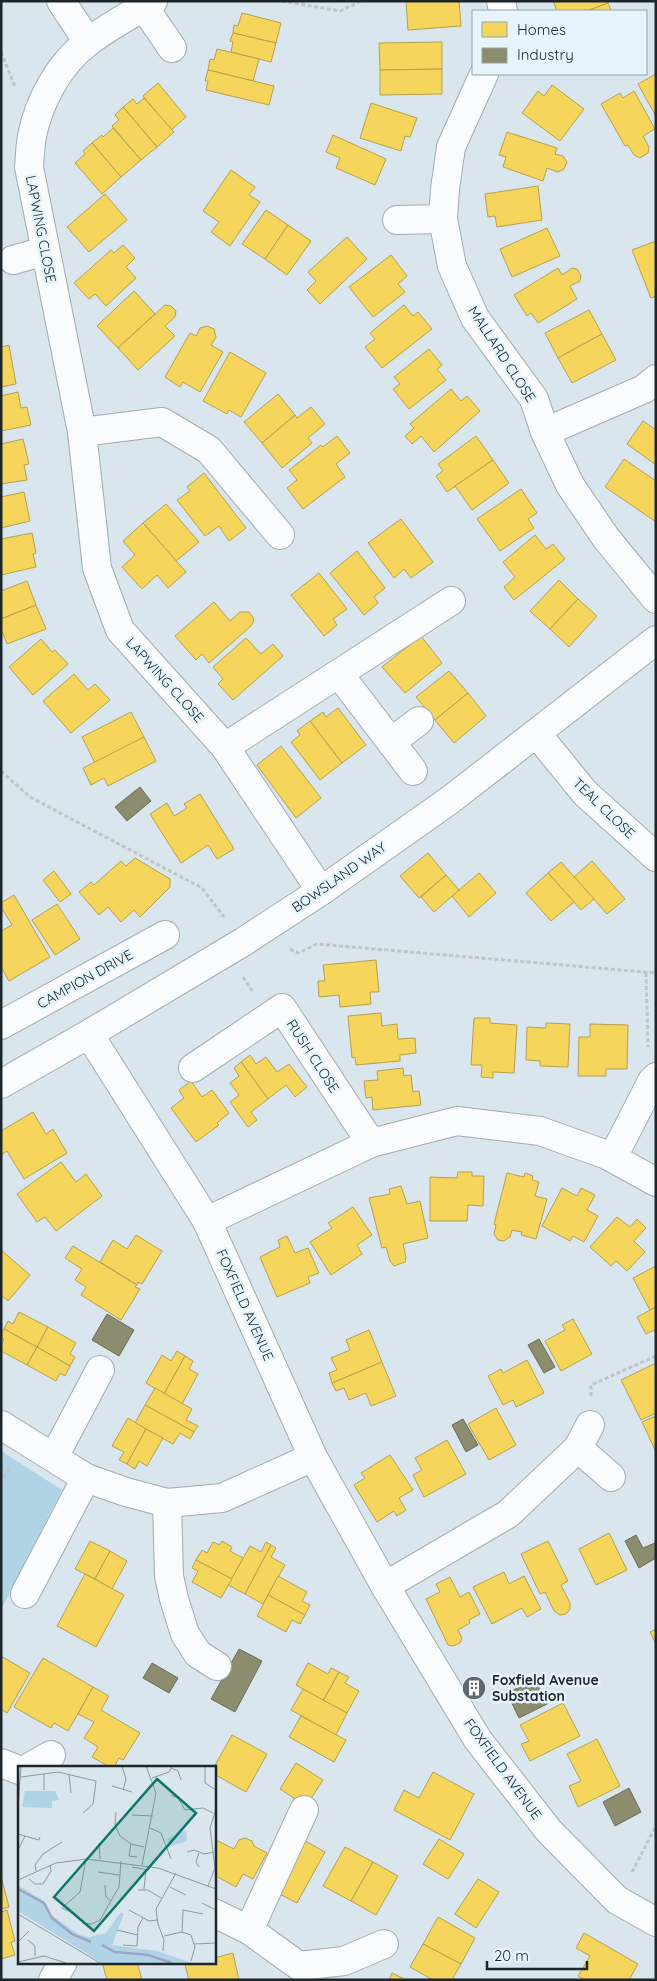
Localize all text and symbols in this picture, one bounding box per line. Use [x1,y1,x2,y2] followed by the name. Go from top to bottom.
[472,10,647,75] legend
[517,20,566,39] text: Homes
[517,45,574,64] text: Industry
[22,174,60,284] street label: LAPWING CLOSE
[464,303,540,405] street label: MALLARD CLOSE
[122,634,208,726] street label: LAPWING CLOSE
[569,774,639,842] street label: TEAL CLOSE
[288,838,390,916] street label: BOWSLAND WAY
[34,945,136,1013] street label: CAMPION DRIVE
[283,1016,343,1096] street label: RUSH CLOSE
[212,1246,278,1364] street label: FOXFIELD AVENUE
[492,1671,599,1705] place label: Foxfield Avenue Substation
[461,1675,487,1701] building icon: Foxfield Avenue Substation
[460,1715,546,1823] street label: FOXFIELD AVENUE
[18,1766,215,1964] inset map
[487,1938,587,1970] scale bar
[494,1946,529,1965] text: 20 m

